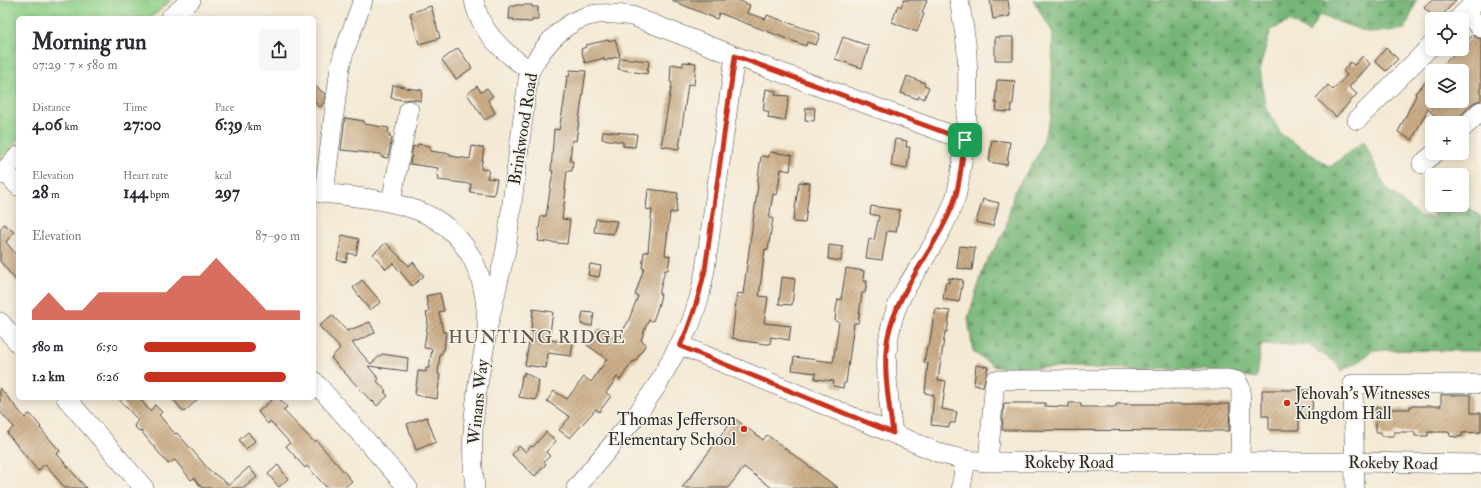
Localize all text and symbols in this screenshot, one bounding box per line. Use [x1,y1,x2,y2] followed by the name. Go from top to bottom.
[1425,12,1469,212] map controls
[1425,12,1469,56] button: locate
[32,28,147,56] text: Morning run
[258,29,300,71] button: share
[32,57,118,73] text: 07:29 · 7 × 580 m
[1425,64,1469,108] button: layers
[504,71,542,186] street label: Brinkwood Road
[32,101,70,114] text: Distance
[123,101,147,114] text: Time
[215,101,234,114] text: Pace
[32,114,62,135] text: 4.06
[123,114,161,135] text: 27:00
[215,114,243,135] text: 6:39
[1425,116,1469,160] button: +
[62,120,78,133] text: km
[243,120,262,133] text: /km
[948,123,982,157] pin
[954,129,976,151] icon: arrive
[1425,168,1469,212] button: −
[32,169,74,182] text: Elevation
[123,169,168,182] text: Heart rate
[215,169,232,182] text: kcal
[32,182,49,203] text: 28
[123,182,148,203] text: 144
[215,182,240,203] text: 297
[49,188,59,201] text: m
[148,188,170,201] text: bpm
[32,228,82,244] text: Elevation
[255,228,300,244] text: 87–90 m
[448,326,626,349] district label: HUNTING RIDGE
[32,339,63,355] text: 580 m
[96,339,118,355] text: 6:50
[463,358,494,447] street label: Winans Way
[32,369,65,385] text: 1.2 km
[96,369,119,385] text: 6:26
[1294,383,1430,424] place label: Jehovah's Witnesses Kingdom Hall
[1282,398,1292,408] marker: Jehovah's Witnesses Kingdom Hall
[608,409,737,451] place label: Thomas Jefferson Elementary School
[739,424,749,434] marker: Thomas Jefferson Elementary School
[1024,452,1115,474] street label: Rokeby Road
[1348,452,1439,475] street label: Rokeby Road

